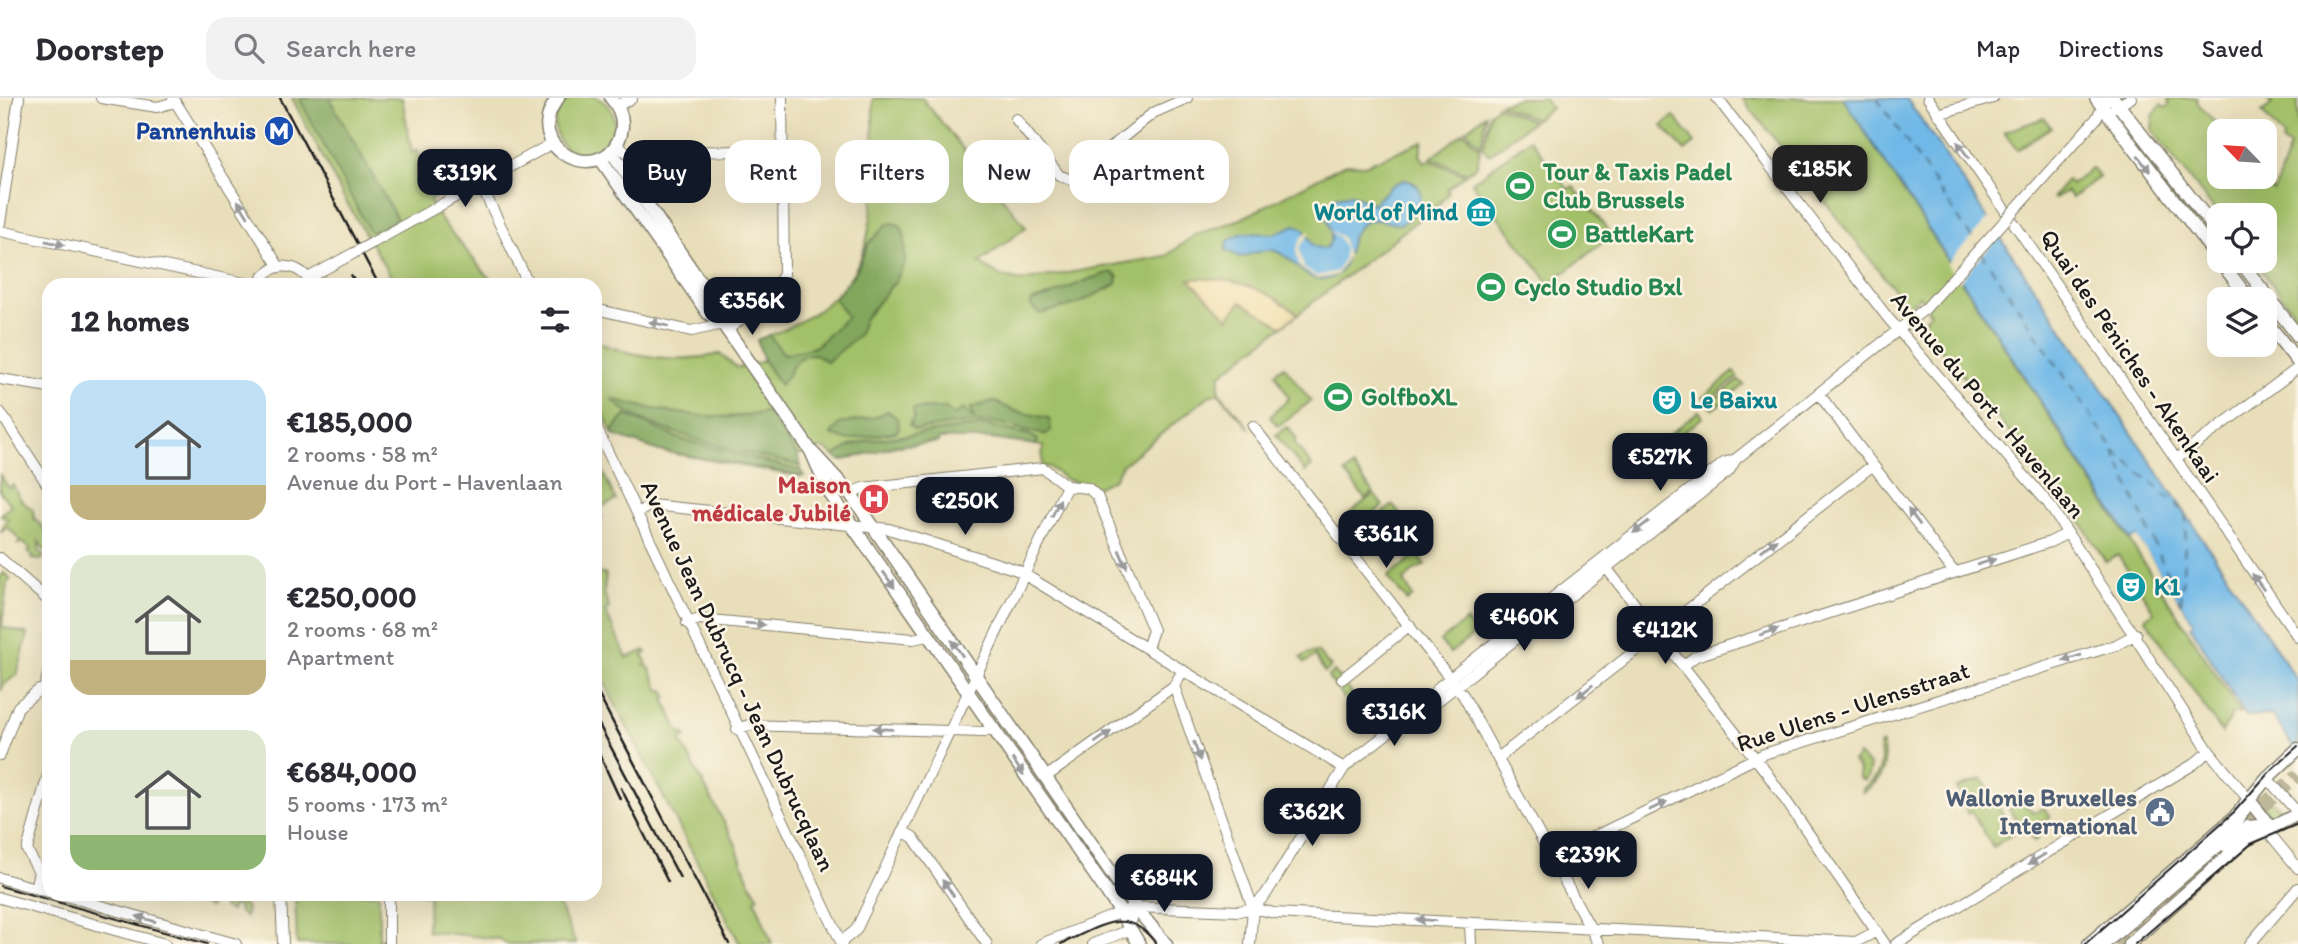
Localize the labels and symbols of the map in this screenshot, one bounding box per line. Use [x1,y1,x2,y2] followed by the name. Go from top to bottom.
[262,114,296,148] metro station icon: Pannenhuis
[136,116,256,145] place label: Pannenhuis
[2207,119,2277,189] north arrow
[1956,141,1970,159] one-way arrow
[1771,146,1869,205] pin: €185K
[416,150,514,209] pin: €319K
[2136,155,2150,173] one-way arrow
[1542,157,1732,214] place label: Tour & Taxis Padel Club Brussels
[1503,169,1537,203] sports icon: Tour & Taxis Padel Club Brussels
[1464,195,1498,229] museum icon: World of Mind
[1314,197,1459,226] place label: World of Mind
[237,199,250,218] one-way arrow
[1545,217,1579,251] sports icon: BattleKart
[1585,219,1694,248] place label: BattleKart
[2035,223,2226,488] street label: Quai des Péniches - Akenkaai
[44,237,66,248] one-way arrow
[1474,270,1508,304] sports icon: Cyclo Studio Bxl
[1514,272,1682,302] place label: Cyclo Studio Bxl
[703,278,801,337] pin: €356K
[1885,285,2092,524] street label: Avenue du Port - Havenlaan
[648,318,670,329] one-way arrow
[1321,380,1355,414] sports icon: GolfboXL
[1361,382,1458,411] place label: GolfboXL
[1650,383,1684,417] theatre icon: Le Baixu
[1690,385,1778,414] place label: Le Baixu
[1611,434,1709,493] pin: €527K
[691,470,851,527] place label: Maison médicale Jubilé
[635,476,842,876] street label: Avenue Jean Dubrucq - Jean Dubrucqlaan
[916,478,1014,537] pin: €250K
[857,482,891,516] hospital icon: Maison médicale Jubilé
[1050,498,1062,518] one-way arrow
[1906,509,1921,527] one-way arrow
[1337,510,1435,570] pin: €361K
[1632,519,1650,533] one-way arrow
[1759,537,1777,552] one-way arrow
[1117,549,1129,569] one-way arrow
[1976,557,1997,567] one-way arrow
[882,570,895,590] one-way arrow
[2114,570,2148,604] theatre icon: K1
[2154,572,2181,601] place label: K1
[2251,573,2265,591] one-way arrow
[1475,594,1573,653] pin: €460K
[1616,606,1714,666] pin: €412K
[744,619,766,630] one-way arrow
[1759,626,1780,637] one-way arrow
[951,638,964,658] one-way arrow
[2062,654,2083,664] one-way arrow
[1733,655,1973,758] street label: Rue Ulens - Ulensstraat
[1577,683,1595,698] one-way arrow
[1345,688,1443,748] pin: €316K
[872,723,894,734] one-way arrow
[1094,730,1112,744] one-way arrow
[1192,740,1203,761] one-way arrow
[1011,758,1025,776] one-way arrow
[1946,783,2137,840] place label: Wallonie Bruxelles International
[1263,788,1361,848] pin: €362K
[2143,795,2177,829] public building icon: Wallonie Bruxelles International
[1648,800,1668,812] one-way arrow
[1539,832,1637,891] pin: €239K
[2028,853,2047,865] one-way arrow
[1115,854,1213,914] pin: €684K
[941,879,955,897] one-way arrow
[135,913,157,924] one-way arrow
[1414,915,1436,926] one-way arrow

